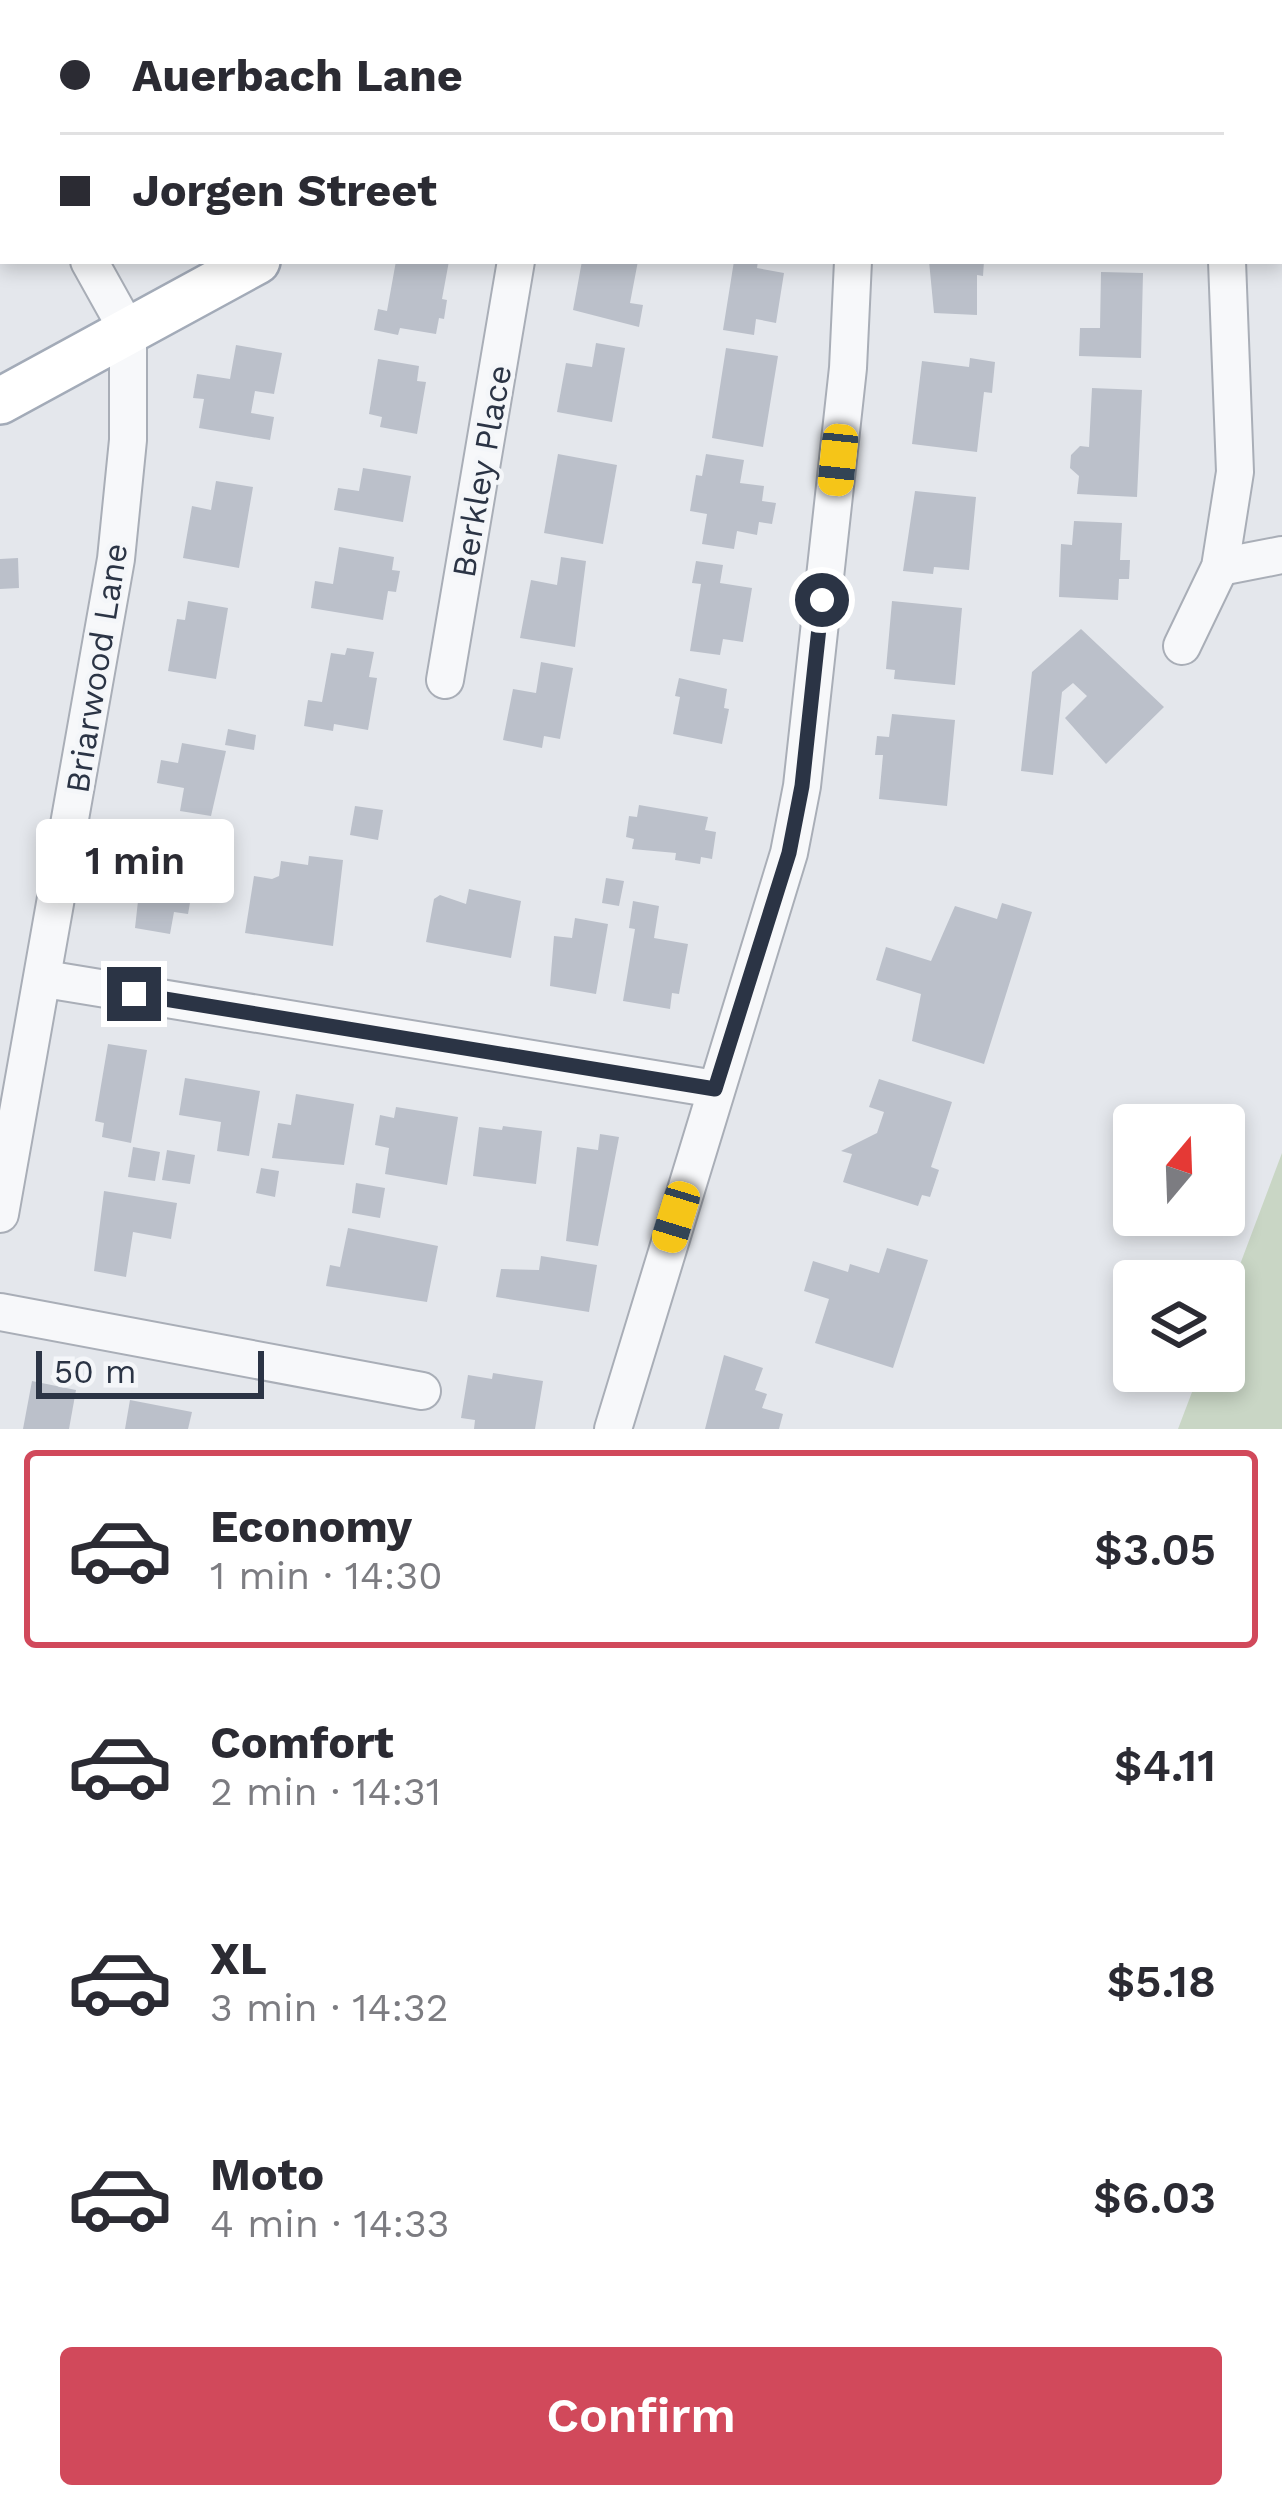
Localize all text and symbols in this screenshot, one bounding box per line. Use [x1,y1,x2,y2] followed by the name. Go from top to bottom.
[132,49,463,102] text: Auerbach Lane
[132,164,437,217] text: Jorgen Street
[444,362,519,580] street label: Berkley Place
[816,422,860,498] car
[57,540,135,796] street label: Briarwood Lane
[795,573,849,627] route start
[35,820,233,904] callout: 1 min
[85,838,185,883] text: 1 min
[107,967,161,1021] route end
[1113,1104,1245,1236] north arrow
[1113,1104,1245,1392] map controls
[648,1177,704,1257] car
[1113,1260,1245,1392] button: layers
[36,1345,264,1398] scale bar
[54,1352,136,1391] text: 50 m
[66,1495,174,1603] icon: car
[210,1500,412,1553] text: Economy
[1094,1523,1216,1576] text: $3.05
[210,1553,442,1598] text: 1 min · 14:30
[66,1711,174,1819] icon: car
[210,1716,394,1769] text: Comfort
[1114,1739,1216,1792] text: $4.11
[210,1769,441,1814] text: 2 min · 14:31
[66,1927,174,2035] icon: car
[210,1932,267,1985] text: XL
[1107,1955,1216,2008] text: $5.18
[210,1985,448,2030] text: 3 min · 14:32
[66,2143,174,2251] icon: car
[210,2148,324,2201] text: Moto
[1093,2171,1216,2224] text: $6.03
[210,2201,450,2246] text: 4 min · 14:33
[60,2347,1222,2485] button: Confirm

